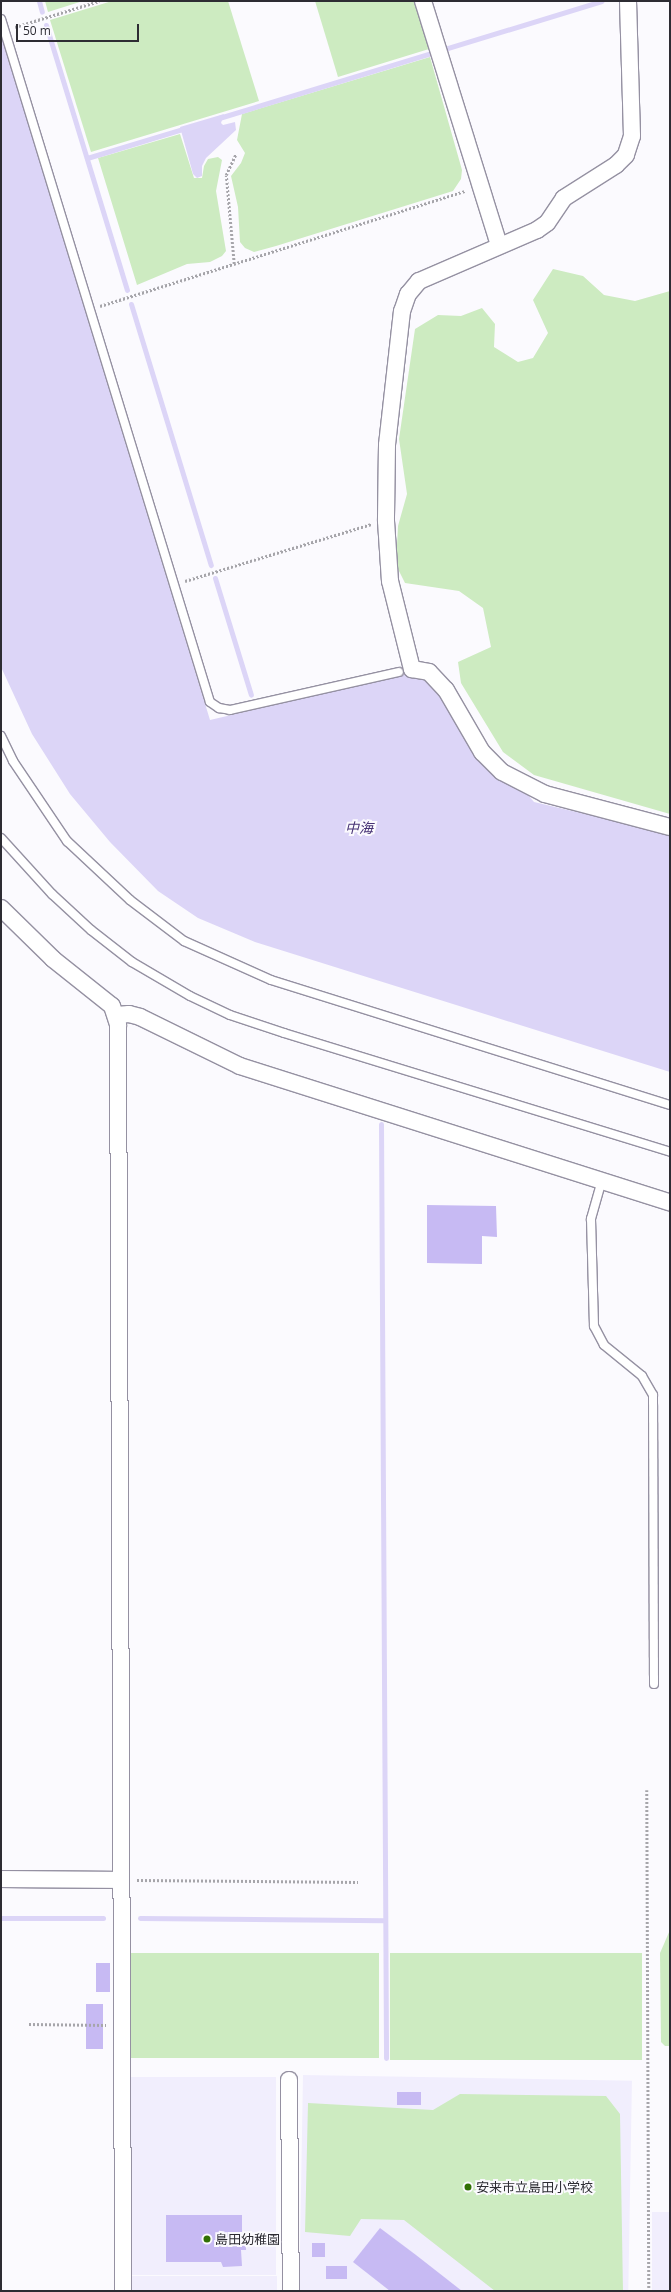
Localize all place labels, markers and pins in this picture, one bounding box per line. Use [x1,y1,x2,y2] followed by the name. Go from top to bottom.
[476,2179,593,2195] place label: 安来市立島田小学校
[463,2182,473,2192] marker: 安来市立島田小学校
[215,2231,280,2247] place label: 島田幼稚園
[202,2234,212,2244] marker: 島田幼稚園

